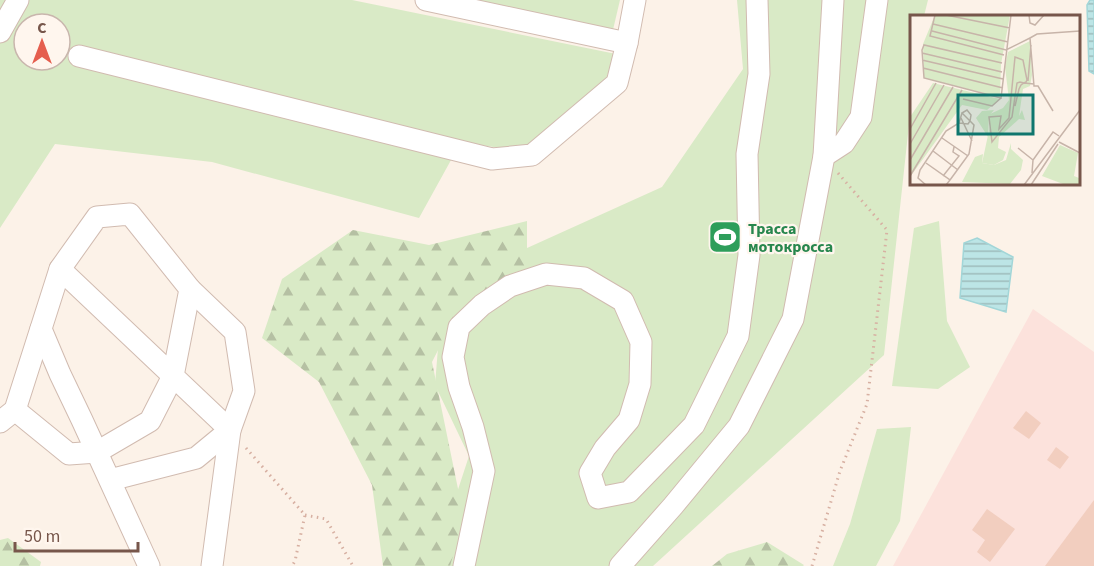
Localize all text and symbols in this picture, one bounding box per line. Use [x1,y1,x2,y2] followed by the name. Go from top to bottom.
[12,12,72,72] north arrow
[910,15,1079,184] inset map
[37,17,47,39] text: С
[748,218,833,258] place label: Трасса мотокросса
[707,219,743,255] sports icon: Трасса мотокросса
[15,515,138,553] scale bar
[24,524,60,549] text: 50 m

